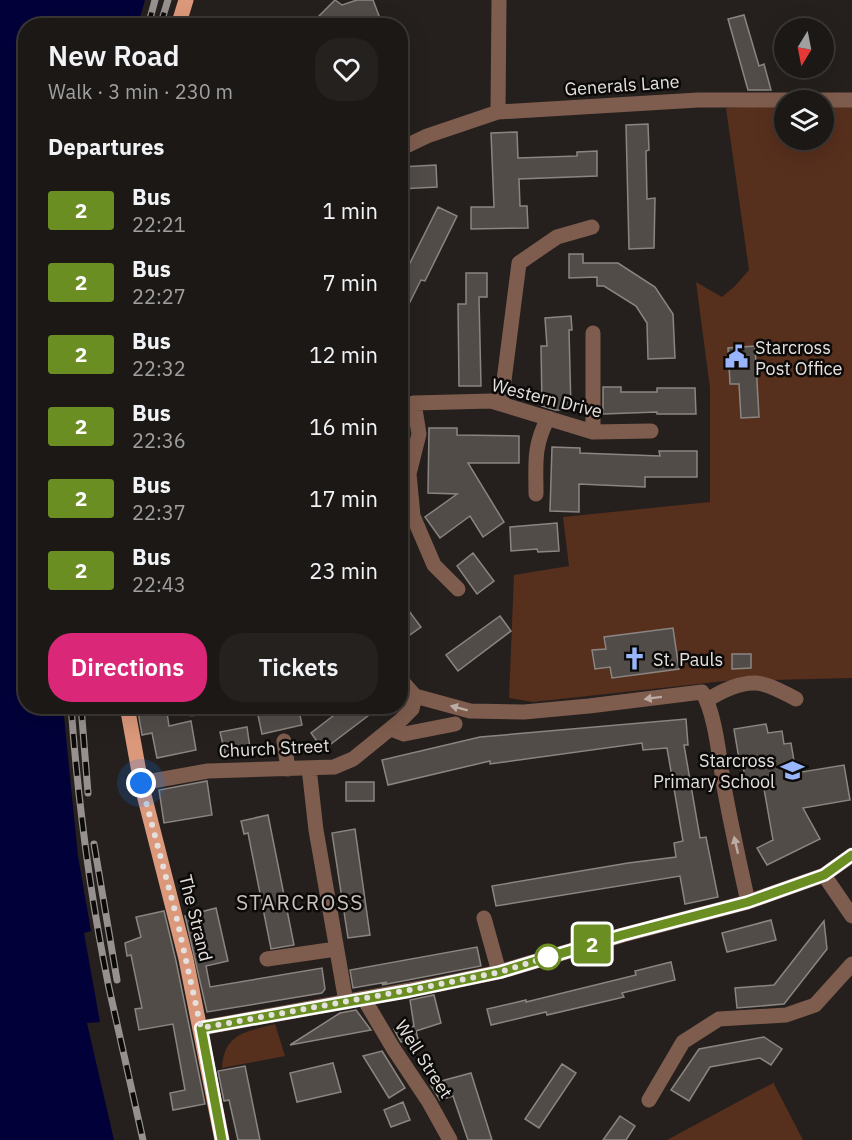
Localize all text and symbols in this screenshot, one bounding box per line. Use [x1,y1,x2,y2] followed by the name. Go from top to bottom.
[774,18,834,78] north arrow
[774,18,834,150] map controls
[48,37,180,74] text: New Road
[315,38,378,101] button: heart
[564,69,680,100] street label: Generals Lane
[48,78,233,105] text: Walk · 3 min · 230 m
[774,90,834,150] button: layers
[48,132,164,161] text: Departures
[132,182,171,211] text: Bus
[75,196,87,224] text: 2
[322,196,378,225] text: 1 min
[132,211,186,238] text: 22:21
[132,254,171,283] text: Bus
[75,268,87,296] text: 2
[322,268,378,297] text: 7 min
[132,283,186,310] text: 22:27
[132,326,171,355] text: Bus
[755,336,843,380] place label: Starcross Post Office
[75,340,87,368] text: 2
[309,340,378,369] text: 12 min
[724,344,750,370] public building icon: Starcross Post Office
[132,355,186,382] text: 22:32
[489,373,605,423] street label: Western Drive
[132,398,171,427] text: Bus
[75,412,87,440] text: 2
[309,412,378,441] text: 16 min
[132,427,186,454] text: 22:36
[132,470,171,499] text: Bus
[75,484,87,512] text: 2
[309,484,378,513] text: 17 min
[132,499,186,526] text: 22:37
[132,542,171,571] text: Bus
[75,556,87,584] text: 2
[309,556,378,585] text: 23 min
[132,571,186,598] text: 22:43
[48,633,207,702] button: Directions
[219,633,378,702] button: Tickets
[622,646,648,672] church icon: St. Pauls
[653,648,723,671] place label: St. Pauls
[644,694,663,703] one-way arrow
[450,703,468,712] one-way arrow
[218,734,330,762] street label: Church Street
[653,749,775,793] place label: Starcross Primary School
[780,757,806,783] school or university icon: Starcross Primary School
[126,768,156,798] your location
[730,836,740,854] one-way arrow
[174,872,218,964] street label: The Strand
[236,888,364,916] district label: STARCROSS
[572,924,612,964] line badge: 2
[586,930,598,958] text: 2
[535,944,561,970] unlabelled marker
[390,1015,458,1103] street label: Well Street

